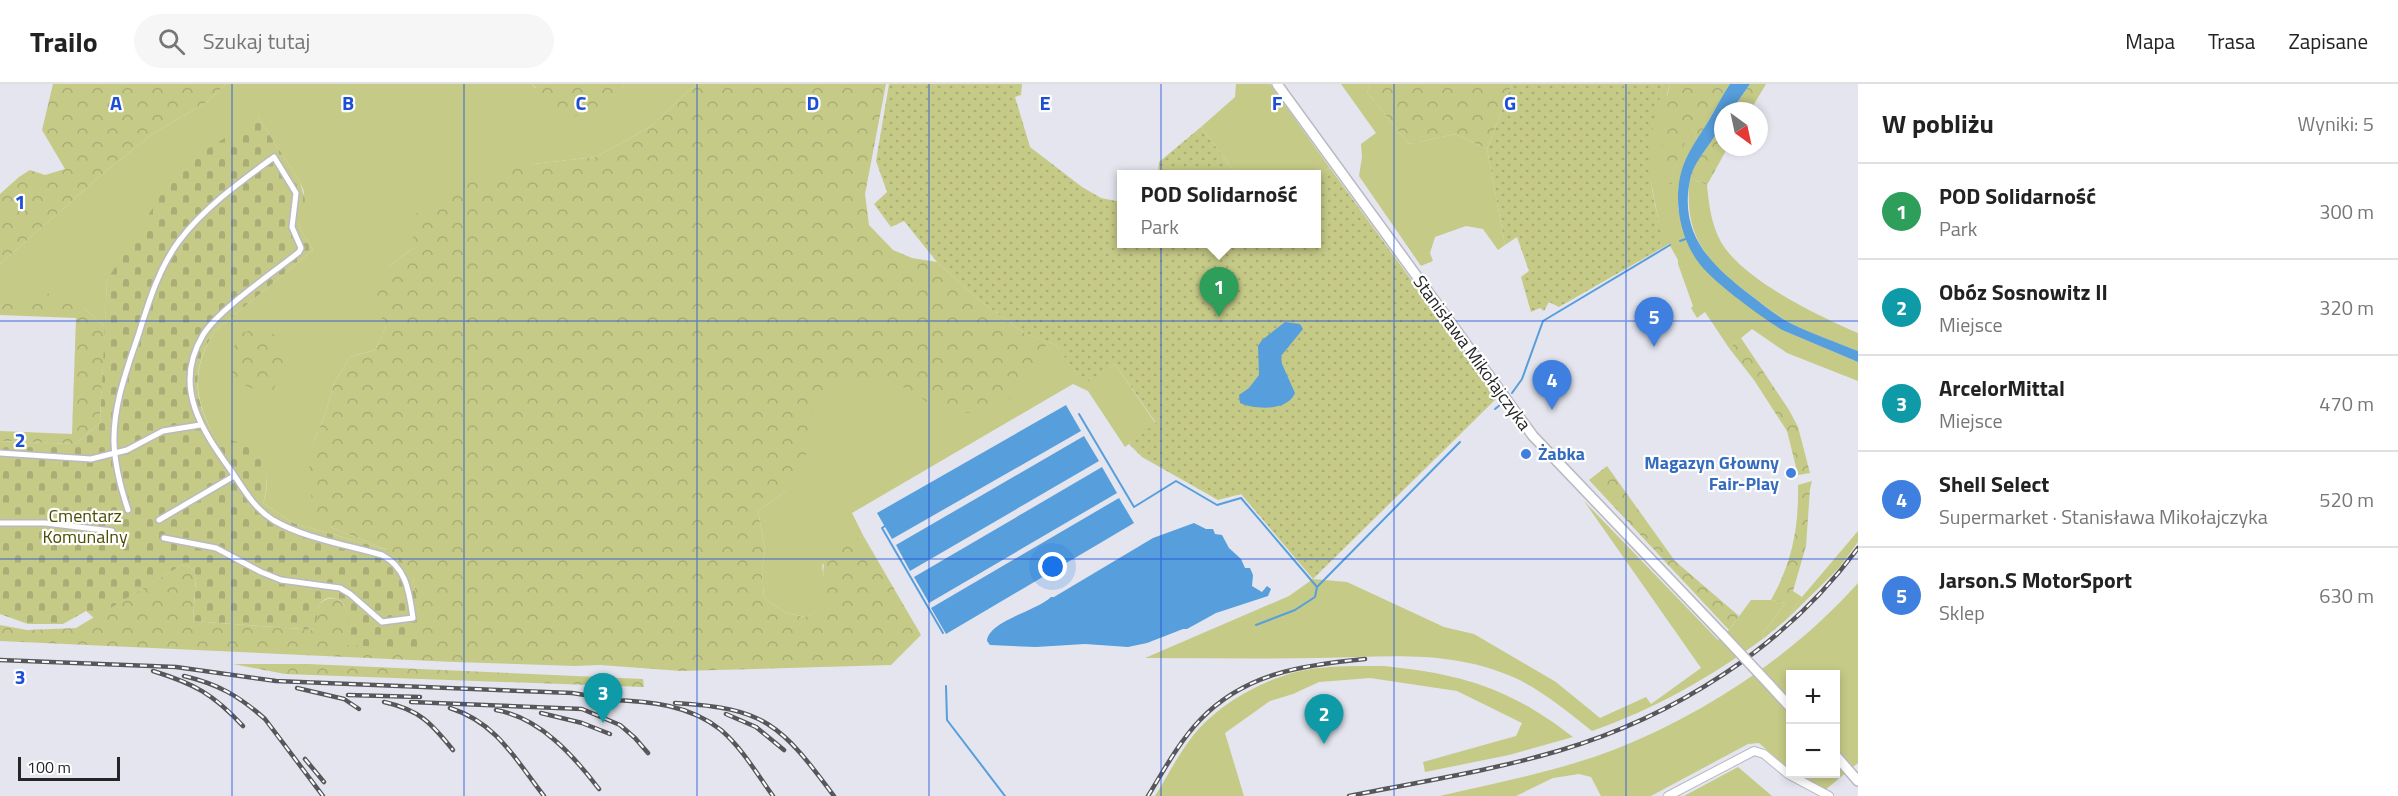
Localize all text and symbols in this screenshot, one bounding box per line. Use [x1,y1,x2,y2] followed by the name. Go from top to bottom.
[134,14,554,68] search box
[30,20,98,63] text: Trailo
[203,24,310,58] text: Szukaj tutaj
[155,25,188,58] icon: search
[2125,25,2175,57] text: Mapa
[2208,25,2255,57] text: Trasa
[2288,25,2368,57] text: Zapisane
[110,87,122,118] text: A
[342,87,354,118] text: B
[576,87,587,118] text: C
[807,87,819,118] text: D
[1039,87,1051,118] text: E
[1272,87,1283,118] text: F
[1504,87,1516,118] text: G
[1714,102,1768,156] north arrow
[1882,104,1994,143] text: W pobliżu
[2298,108,2374,139] text: Wyniki: 5
[1117,170,1321,248] popup
[1140,177,1298,211] text: POD Solidarność
[1939,179,2096,213] text: POD Solidarność
[14,186,26,217] text: 1
[1896,196,1907,227] text: 1
[2319,196,2374,227] text: 300 m
[1140,211,1179,242] text: Park
[1939,213,1977,244] text: Park
[1200,268,1238,317] pin: 1
[1407,270,1538,436] street label: Stanisława Mikołajczyka
[1939,275,2108,309] text: Obóz Sosnowitz II
[1896,292,1907,323] text: 2
[2319,292,2374,323] text: 320 m
[1634,298,1674,347] pin: 5
[1939,309,2003,340] text: Miejsce
[1532,360,1572,410] pin: 4
[1939,371,2065,405] text: ArcelorMittal
[1896,388,1907,419] text: 3
[2319,388,2374,419] text: 470 m
[1939,405,2003,436] text: Miejsce
[14,424,26,455] text: 2
[1538,440,1585,467] place label: Żabka
[1519,447,1533,461] marker: Żabka
[1644,449,1779,497] place label: Magazyn Głowny Fair-Play
[1784,466,1798,480] marker: Magazyn Głowny Fair-Play
[1939,467,2049,501] text: Shell Select
[1896,484,1907,515] text: 4
[2319,484,2374,515] text: 520 m
[1939,501,2268,532] text: Supermarket · Stanisława Mikołajczyka
[42,502,128,550] park label: Cmentarz Komunalny
[1038,552,1067,581] your location
[1939,563,2132,597] text: Jarson.S MotorSport
[1896,580,1907,611] text: 5
[2319,580,2374,611] text: 630 m
[1939,597,1985,628] text: Sklep
[14,661,26,692] text: 3
[1786,670,1840,778] map controls
[1786,670,1840,724] button: +
[584,674,622,723] pin: 3
[1304,694,1344,744] pin: 2
[1786,724,1840,778] button: −
[18,754,120,782] scale bar
[27,755,71,779] text: 100 m

